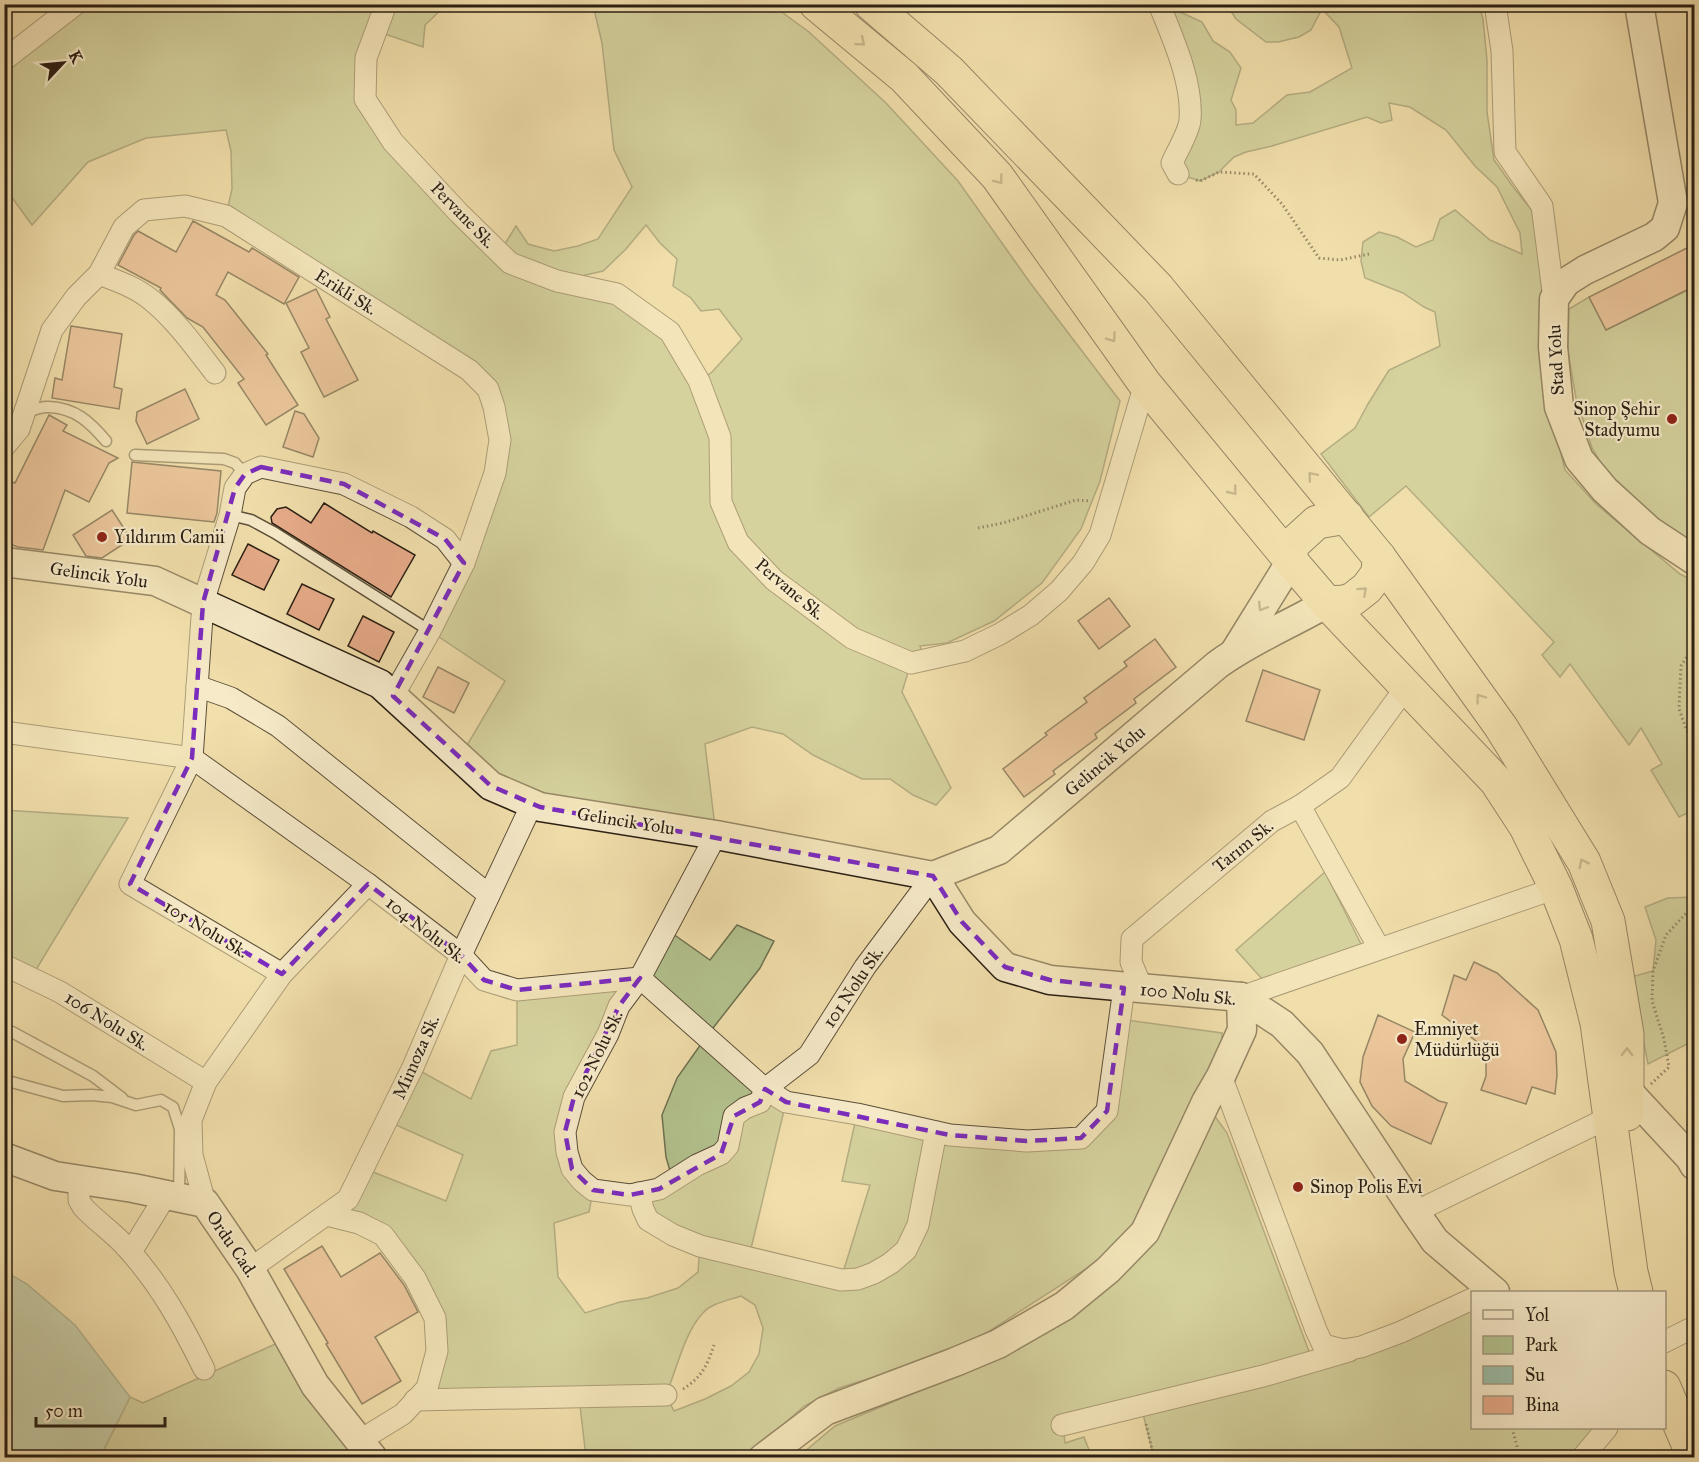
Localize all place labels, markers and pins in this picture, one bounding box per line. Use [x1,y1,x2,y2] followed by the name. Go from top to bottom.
[1573,398,1660,441] place label: Sinop Şehir Stadyumu
[1665,412,1679,426] marker: Sinop Şehir Stadyumu
[114,526,225,548] place label: Yıldırım Camii
[95,530,109,544] marker: Yıldırım Camii
[1414,1018,1500,1062] place label: Emniyet Müdürlüğü
[1395,1032,1409,1046] marker: Emniyet Müdürlüğü
[1310,1176,1423,1198] place label: Sinop Polis Evi
[1291,1180,1305,1194] marker: Sinop Polis Evi

